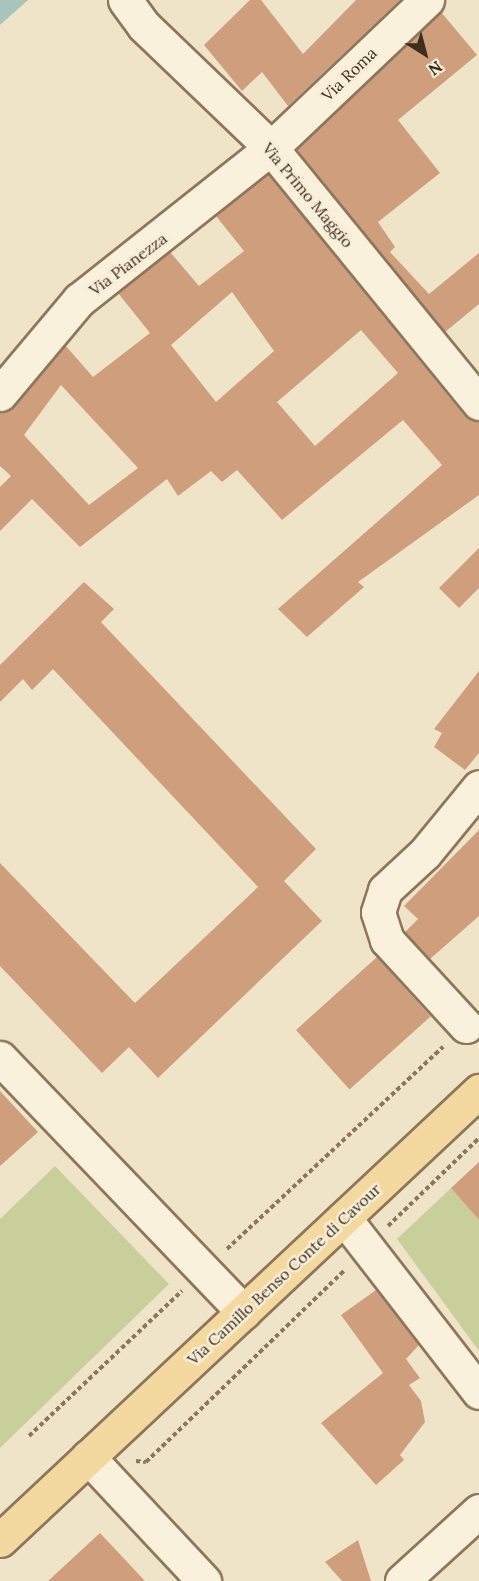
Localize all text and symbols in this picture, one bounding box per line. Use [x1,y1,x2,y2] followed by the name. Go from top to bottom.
[395,24,455,84] north arrow
[318,43,380,105] street label: Via Roma
[425,57,446,80] text: N
[259,139,357,251] street label: Via Primo Maggio
[85,228,171,300] street label: Via Pianezza
[183,1179,385,1369] street label: Via Camillo Benso Conte di Cavour

